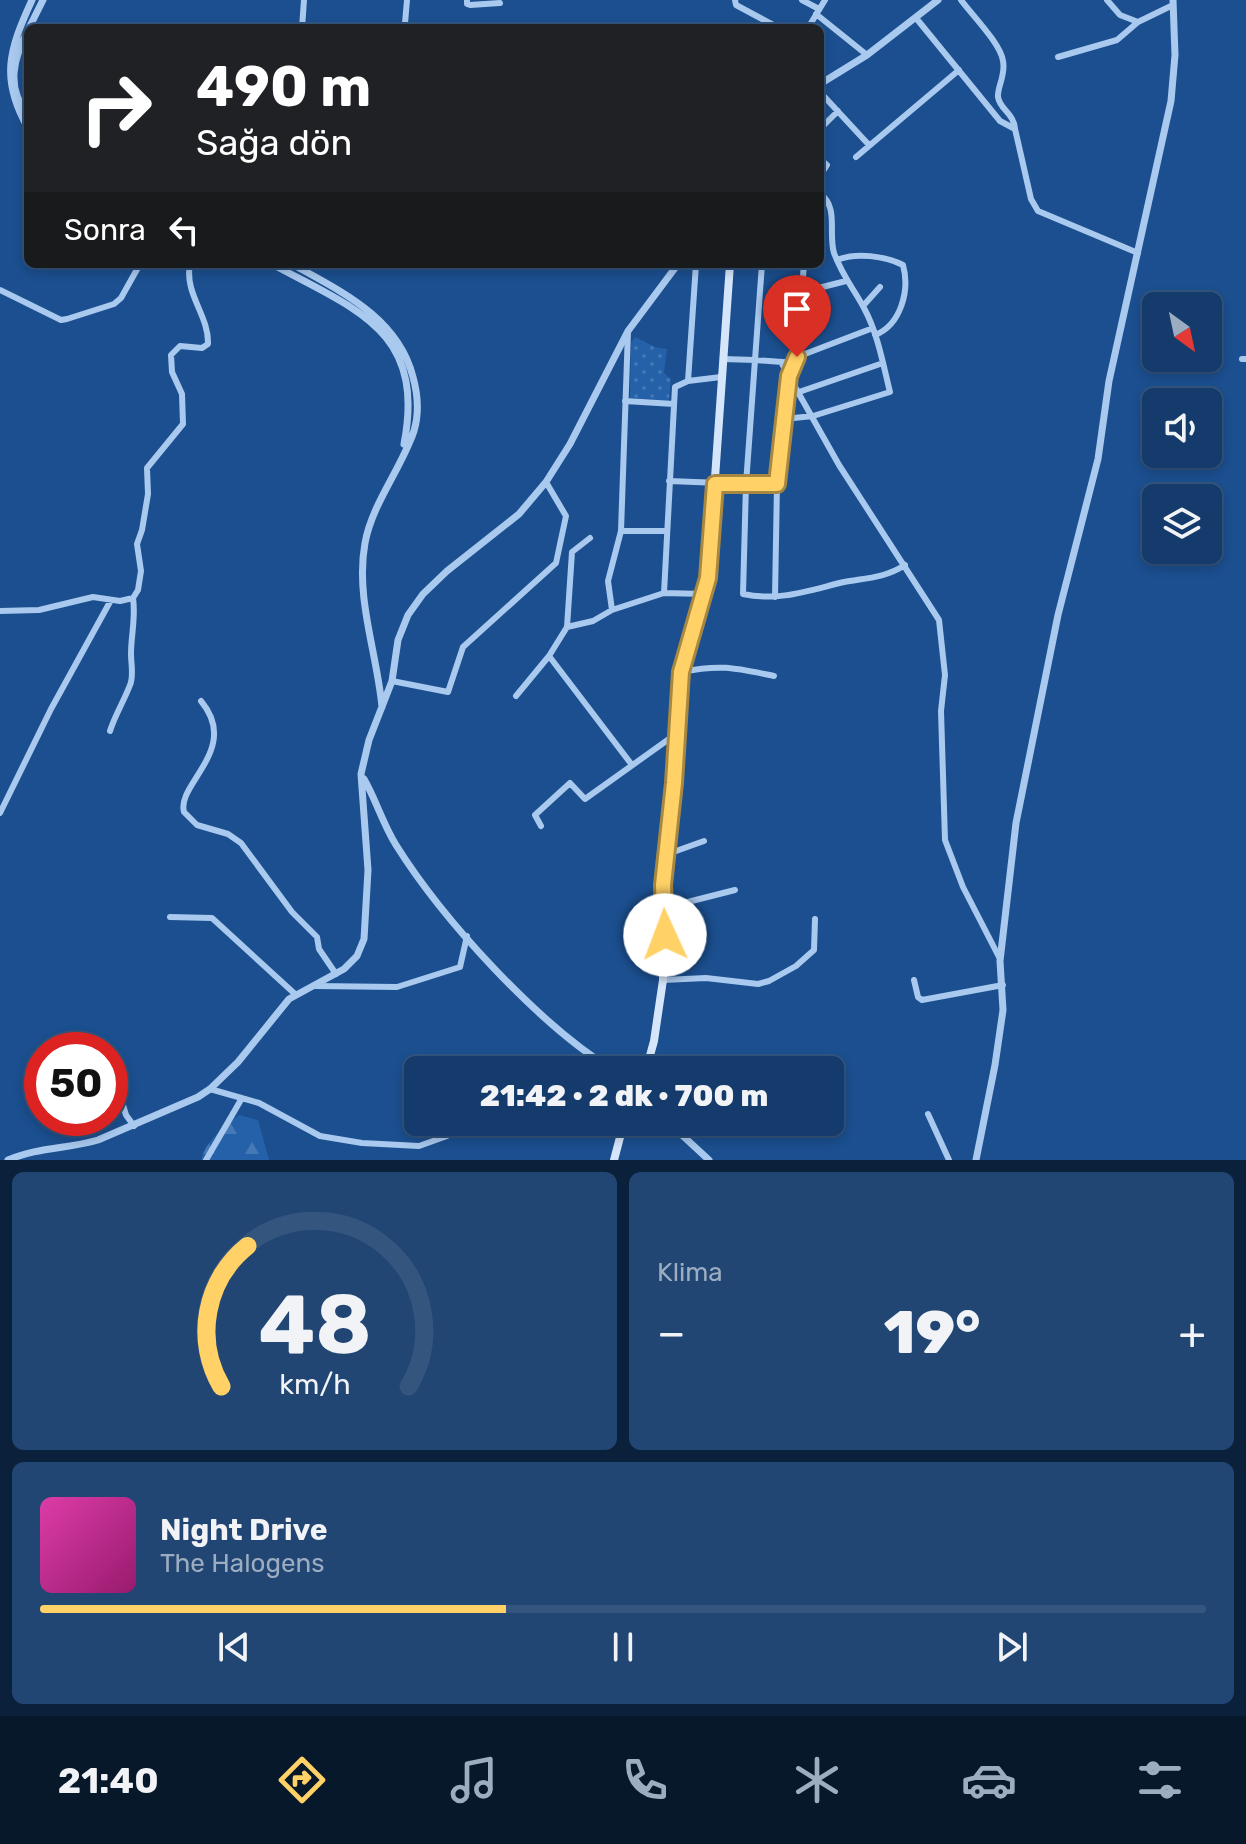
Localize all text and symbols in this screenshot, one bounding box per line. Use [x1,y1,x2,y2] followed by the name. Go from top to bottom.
[196,54,371,120] text: 490 m
[64,56,168,160] icon: right
[196,121,352,164] text: Sağa dön
[162,208,206,252] icon: left
[64,212,146,248] text: Sonra
[763,275,831,357] pin
[775,287,819,331] icon: arrive
[1142,292,1222,372] north arrow
[1142,292,1222,564] map controls
[1142,388,1222,468] button: sound
[1142,484,1222,564] button: layers
[623,893,707,977] position arrow
[24,1032,128,1136] speed limit sign: 50
[480,1078,768,1114] text: 21:42 · 2 dk · 700 m
[657,1257,723,1288] text: Klima
[258,1275,371,1374] text: 48
[884,1297,980,1368] text: 19°
[657,1307,686,1359] text: −
[1179,1307,1206,1359] text: +
[279,1367,350,1401] text: km/h
[160,1512,328,1548] text: Night Drive
[160,1548,325,1579] text: The Halogens
[212,1625,256,1669] icon: previous
[601,1625,645,1669] icon: pause
[990,1625,1034,1669] icon: next
[274,1752,330,1808] icon: directions
[446,1752,502,1808] icon: music
[617,1752,673,1808] icon: phone
[789,1752,845,1808] icon: climate
[961,1752,1017,1808] icon: car
[1132,1752,1188,1808] icon: filters
[58,1759,159,1802] text: 21:40

